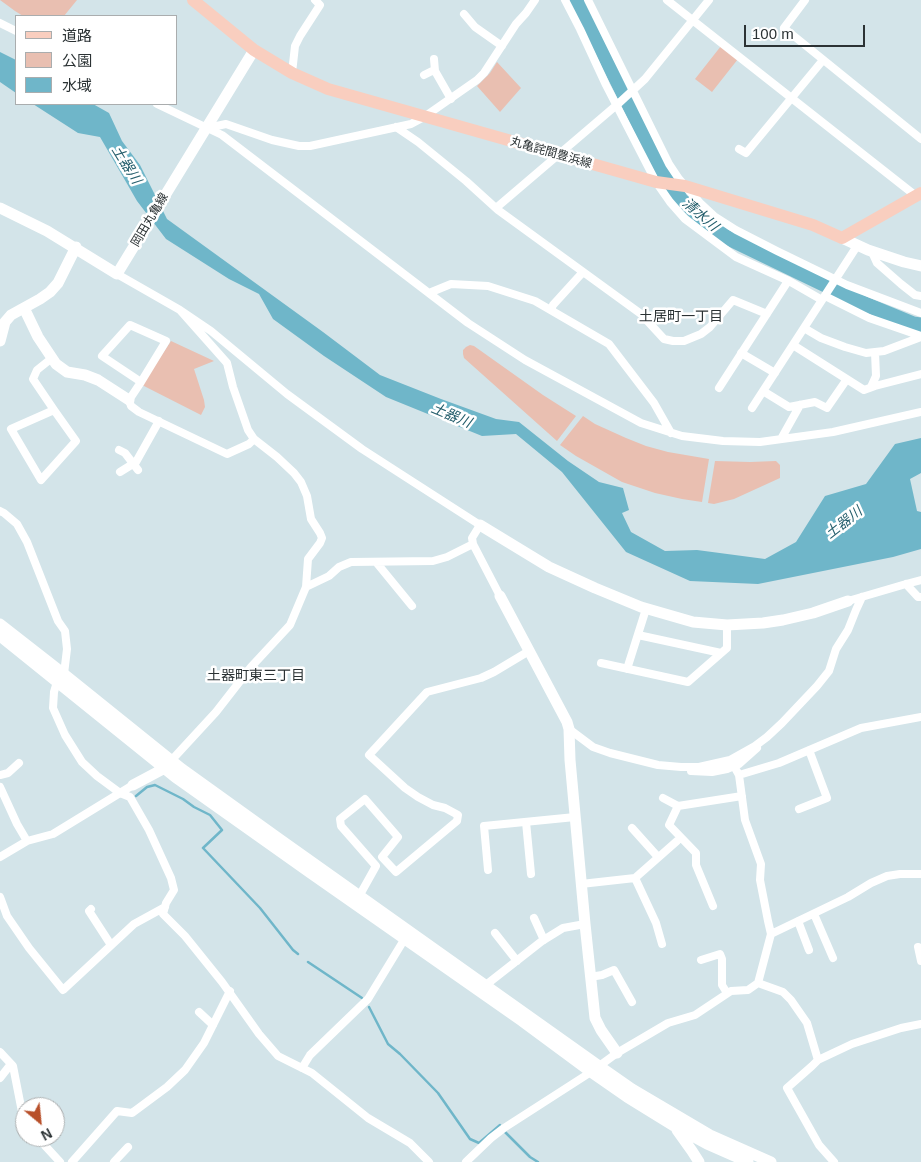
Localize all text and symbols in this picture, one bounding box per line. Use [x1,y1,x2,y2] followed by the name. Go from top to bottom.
[15,15,178,105] legend
[746,15,867,47] scale bar
[752,25,794,42] text: 100 m
[62,27,92,44] text: 道路
[62,52,92,69] text: 公園
[62,77,92,94] text: 水域
[509,135,593,171] street label: 丸亀詫間豊浜線
[108,143,144,187] water label: 土器川
[128,191,172,249] street label: 岡田丸亀線
[679,195,721,235] water label: 清水川
[639,309,723,325] district label: 土居町一丁目
[428,400,474,432] water label: 土器川
[822,503,866,543] water label: 土器川
[207,668,305,684] district label: 土器町東三丁目
[15,1097,65,1147] north arrow
[38,1125,55,1144] text: N

